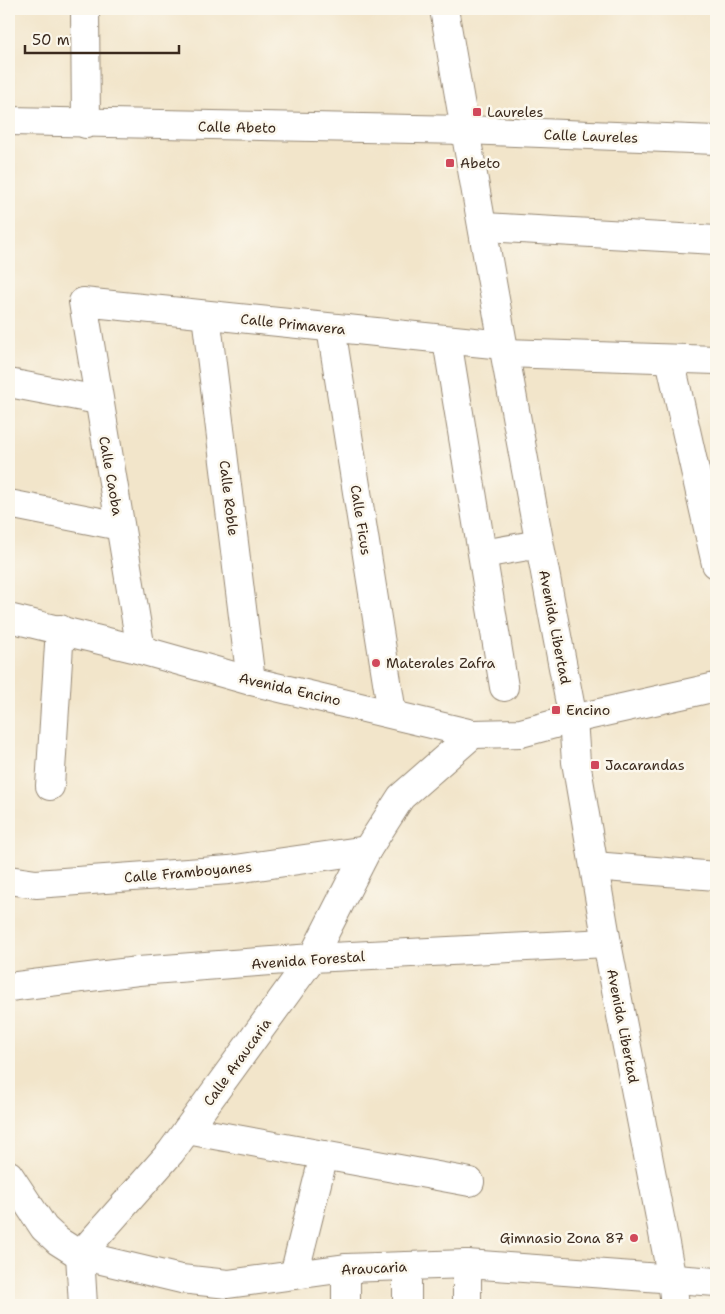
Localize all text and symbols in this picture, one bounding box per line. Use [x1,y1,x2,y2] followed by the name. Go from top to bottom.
[25,22,179,54] scale bar
[32,30,70,50] text: 50 m
[487,103,543,121] place label: Laureles
[471,106,483,118] marker: Laureles
[198,117,276,137] street label: Calle Abeto
[543,125,639,147] street label: Calle Laureles
[460,154,500,172] place label: Abeto
[444,157,456,169] marker: Abeto
[240,310,347,338] street label: Calle Primavera
[95,435,127,517] street label: Calle Caoba
[215,459,243,537] street label: Calle Roble
[347,484,375,557] street label: Calle Ficus
[535,568,575,686] street label: Avenida Libertad
[386,654,496,672] place label: Materales Zafra
[370,657,382,669] marker: Materales Zafra
[237,669,343,709] street label: Avenida Encino
[566,701,610,719] place label: Encino
[550,704,562,716] marker: Encino
[605,756,685,774] place label: Jacarandas
[589,759,601,771] marker: Jacarandas
[123,857,253,887] street label: Calle Framboyanes
[250,947,366,973] street label: Avenida Forestal
[603,967,643,1085] street label: Avenida Libertad
[199,1014,275,1109] street label: Calle Araucaria
[500,1229,624,1247] place label: Gimnasio Zona 87
[628,1232,640,1244] marker: Gimnasio Zona 87
[341,1257,408,1279] street label: Araucaria

